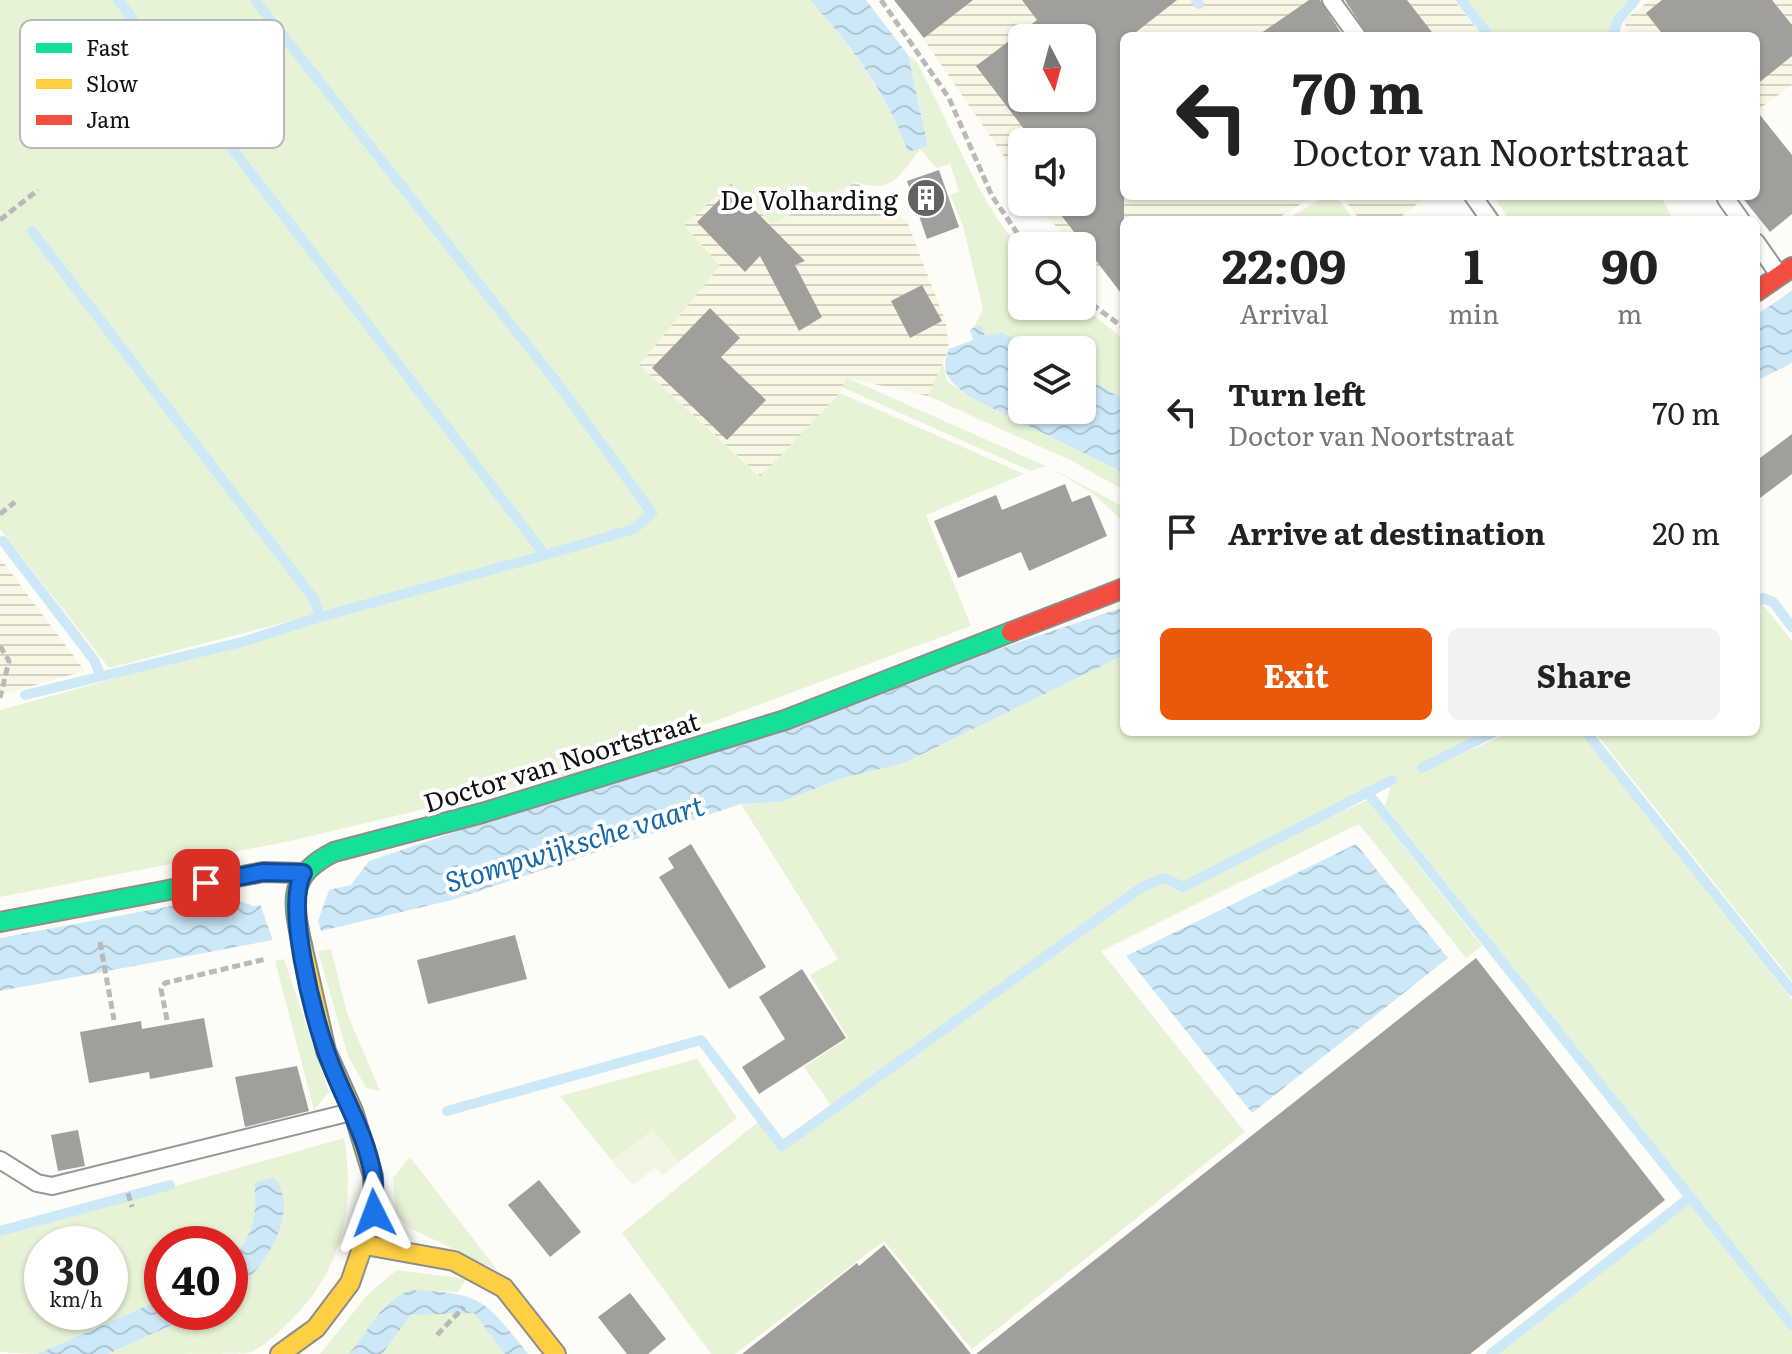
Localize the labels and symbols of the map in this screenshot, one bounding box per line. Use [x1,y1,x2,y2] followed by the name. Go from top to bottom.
[20,20,284,148] legend
[1008,24,1096,112] north arrow
[86,30,129,63] text: Fast
[86,66,138,99] text: Slow
[86,102,130,135] text: Jam
[905,177,947,219] building icon: De Volharding
[720,179,898,218] place label: De Volharding
[418,699,704,821] street label: Doctor van Noortstraat
[439,783,709,901] water label: Stompwijksche vaart
[172,849,240,917] pin
[332,1171,416,1255] position arrow
[144,1226,248,1330] speed limit sign: 40

